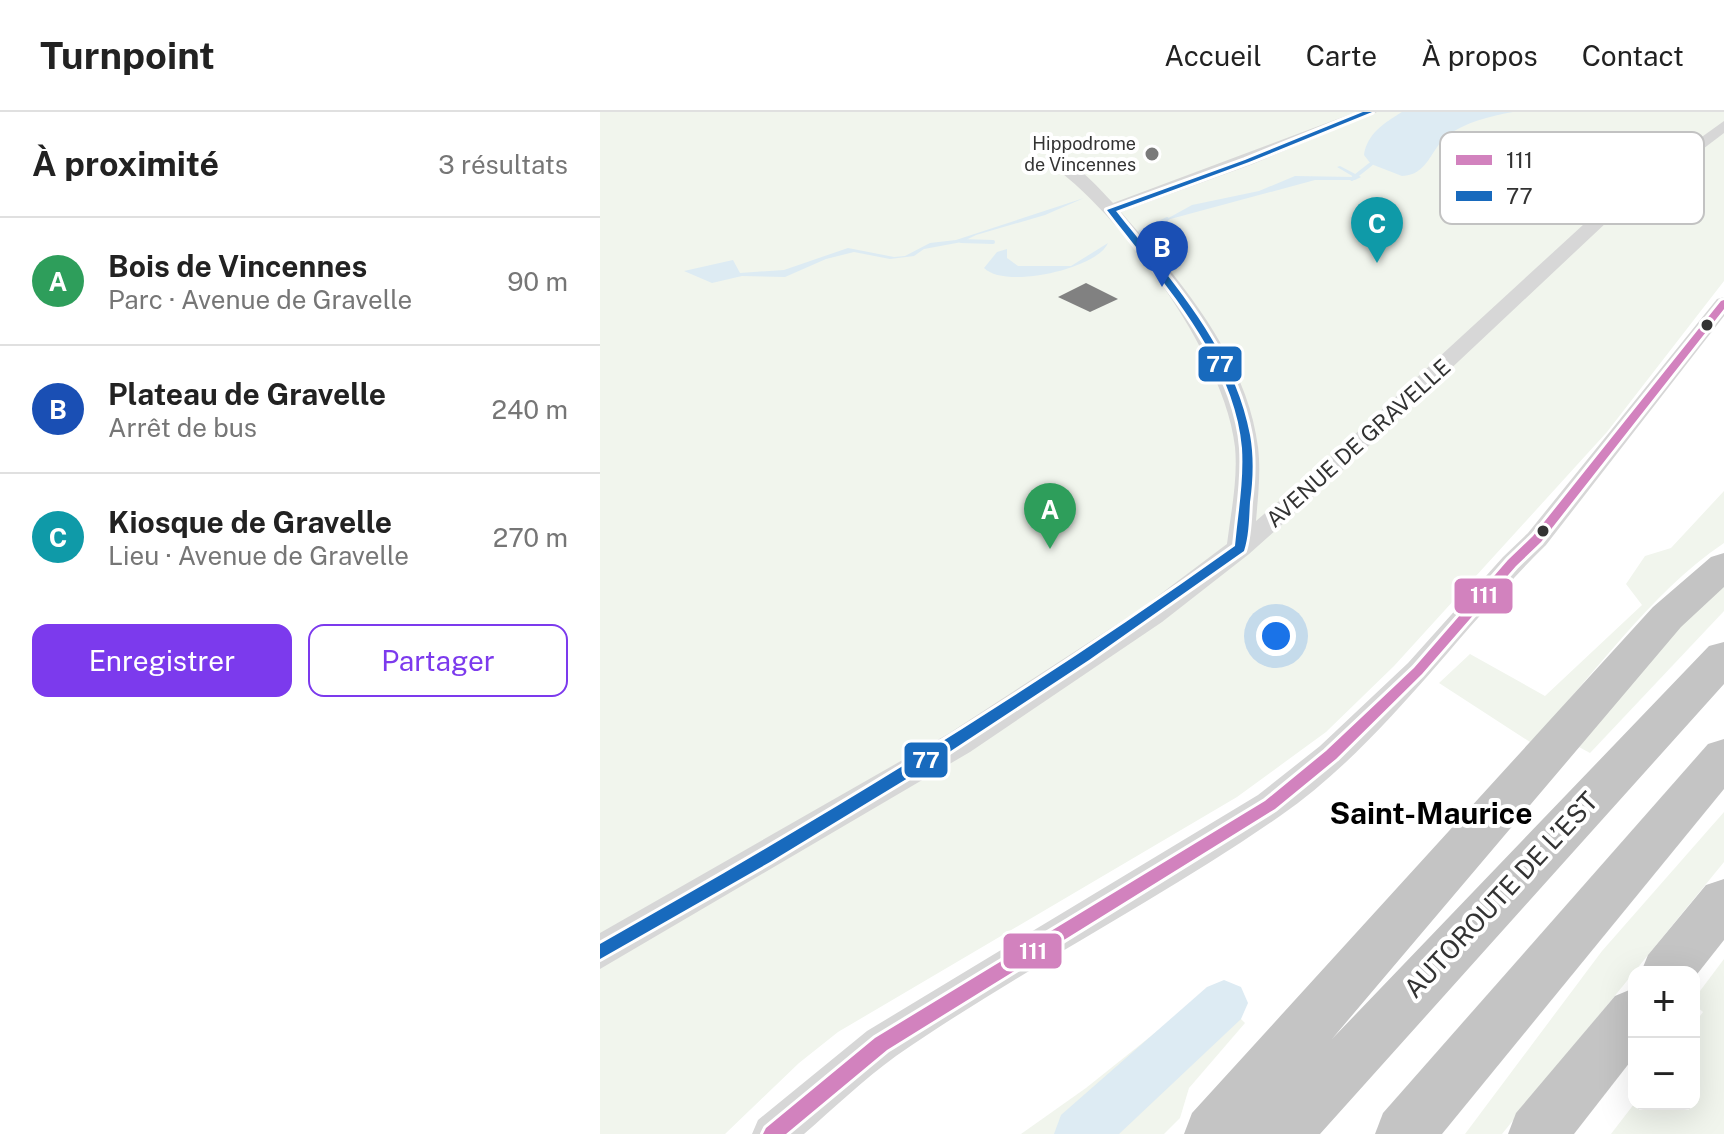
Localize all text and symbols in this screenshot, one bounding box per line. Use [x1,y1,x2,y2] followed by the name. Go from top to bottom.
[40,33,215,78] text: Turnpoint
[1164,39,1262,72] text: Accueil
[1306,39,1377,72] text: Carte
[1421,39,1538,72] text: À propos
[1582,39,1684,72] text: Contact
[1440,132,1704,224] legend
[1024,133,1136,175] place label: Hippodrome de Vincennes
[32,144,219,184] text: À proximité
[1143,145,1161,163] marker: Hippodrome de Vincennes
[1506,147,1533,173] text: 111
[438,149,568,180] text: 3 résultats
[1506,183,1533,209] text: 77
[1351,197,1403,263] pin: C
[1136,221,1188,287] pin: B
[108,248,367,284] text: Bois de Vincennes
[49,266,67,297] text: A
[507,266,568,297] text: 90 m
[108,284,412,315] text: Parc · Avenue de Gravelle
[1699,317,1715,333] unlabelled marker
[1197,345,1243,383] line badge: 77
[1206,351,1234,377] text: 77
[1261,353,1455,533] street label: AVENUE DE GRAVELLE
[108,376,386,412] text: Plateau de Gravelle
[49,394,67,425] text: B
[491,394,568,425] text: 240 m
[108,412,257,443] text: Arrêt de bus
[1024,483,1076,549] pin: A
[108,504,392,540] text: Kiosque de Gravelle
[49,522,67,553] text: C
[493,522,568,553] text: 270 m
[1535,523,1551,539] unlabelled marker
[108,540,409,571] text: Lieu · Avenue de Gravelle
[1453,577,1514,615] line badge: 111
[1470,582,1498,608] text: 111
[1256,616,1296,656] your location
[32,624,292,697] button: Enregistrer
[308,624,568,697] button: Partager
[903,741,949,779] line badge: 77
[912,747,940,773] text: 77
[1397,785,1604,1004] street label: AUTOROUTE DE L’EST
[1329,795,1533,831] district label: Saint-Maurice
[1002,932,1063,970] line badge: 111
[1019,938,1047,964] text: 111
[1628,966,1700,1110] map controls
[1628,966,1700,1038] button: +
[1628,1038,1700,1110] button: −

